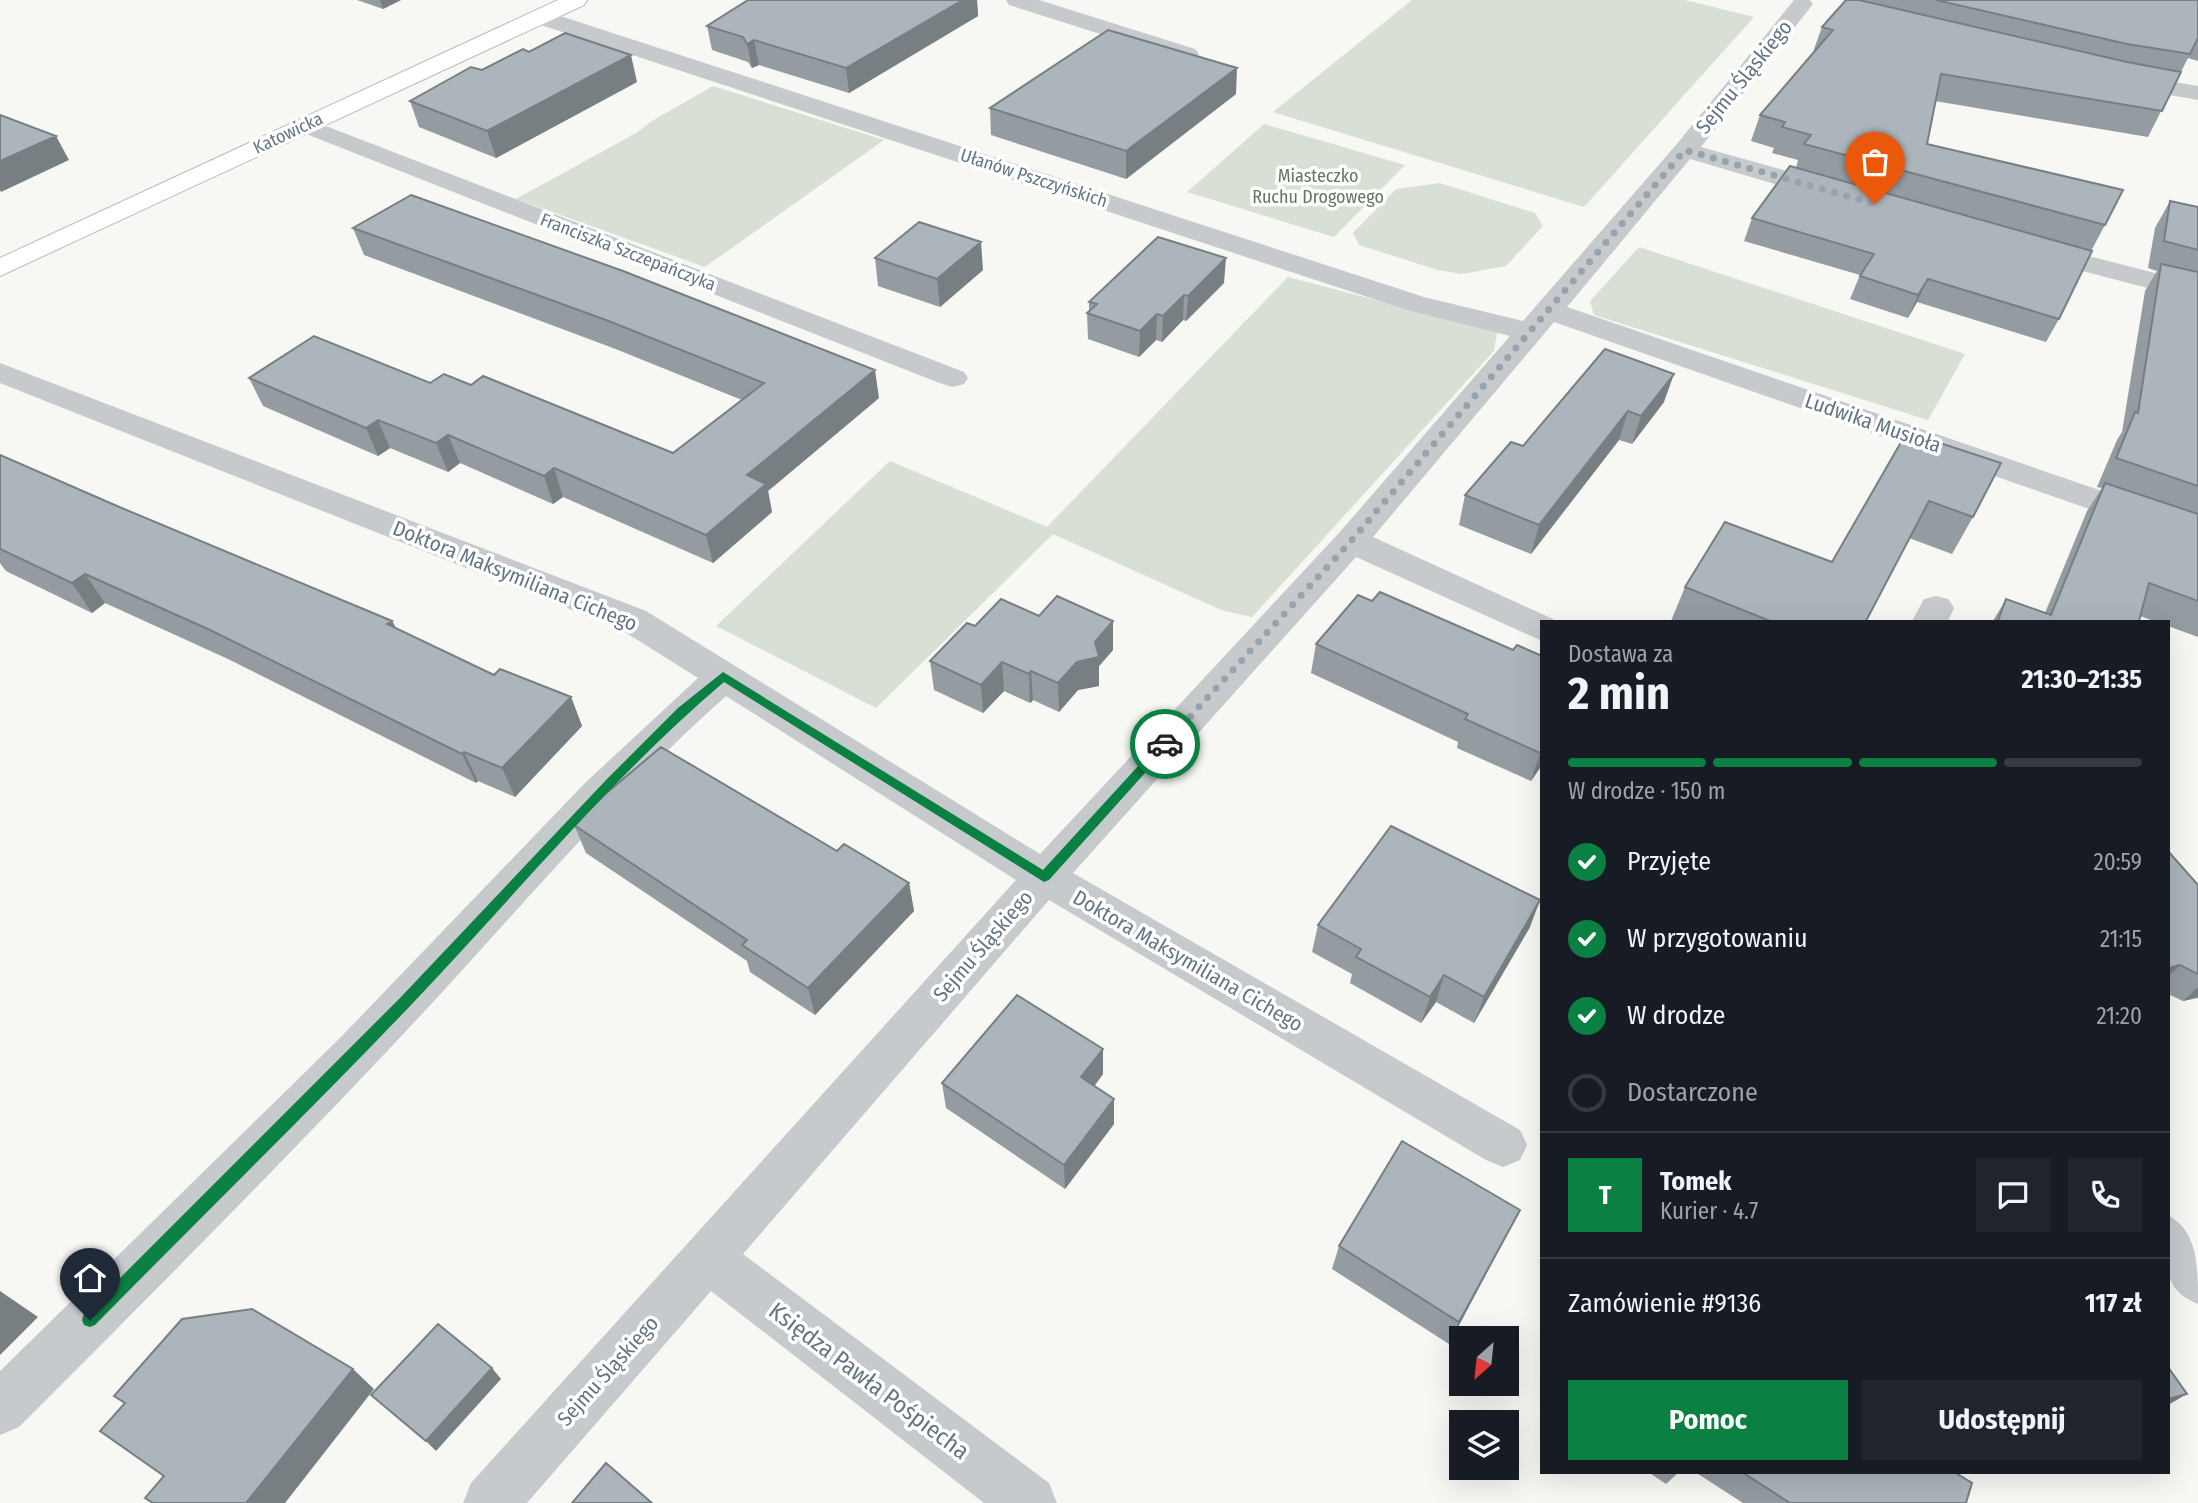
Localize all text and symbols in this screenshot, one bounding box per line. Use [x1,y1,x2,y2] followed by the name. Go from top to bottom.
[1690,15,1798,139] street label: Sejmu Śląskiego
[250,107,326,159] street label: Katowicka
[1845,132,1905,204] pin
[1856,143,1894,181] icon: bag
[958,144,1110,212] street label: Ułanów Pszczyńskich
[1252,165,1384,208] park label: Miasteczko Ruchu Drogowego
[537,208,719,296] street label: Franciszka Szczepańczyka
[1801,388,1945,458] street label: Ludwika Musioła
[389,515,641,637] street label: Doktora Maksymiliana Cichego
[1568,640,1673,668] text: Dostawa za
[2021,664,2142,695] text: 21:30–21:35
[1568,666,1670,721] text: 2 min
[1130,709,1200,779] courier
[1146,725,1184,763] icon: car
[1568,777,1725,805] text: W drodze · 150 m
[1568,843,1606,881] icon: check
[1627,846,1711,877] text: Przyjęte
[2094,848,2142,876] text: 20:59
[1068,884,1308,1038] street label: Doktora Maksymiliana Cichego
[928,885,1038,1007] street label: Sejmu Śląskiego
[1568,920,1606,958] icon: check
[1627,923,1808,954] text: W przygotowaniu
[2100,925,2142,953] text: 21:15
[1568,997,1606,1035] icon: check
[1627,1000,1725,1031] text: W drodze
[2096,1002,2142,1030] text: 21:20
[1627,1077,1758,1108] text: Dostarczone
[1976,1158,2050,1232] button: chat
[2068,1158,2142,1232] button: phone
[1660,1166,1731,1197] text: Tomek
[1599,1180,1611,1211] text: T
[1660,1197,1758,1225] text: Kurier · 4.7
[60,1248,120,1320] pin
[71,1259,109,1297] icon: home
[1568,1288,1761,1319] text: Zamówienie #9136
[2085,1288,2142,1319] text: 117 zł
[763,1297,975,1465] street label: Księdza Pawła Pośpiecha
[552,1311,664,1431] street label: Sejmu Śląskiego
[1449,1326,1519,1396] north arrow
[1449,1326,1519,1480] map controls
[1568,1380,1848,1460] button: Pomoc
[1862,1380,2142,1460] button: Udostępnij
[1449,1410,1519,1480] button: layers

